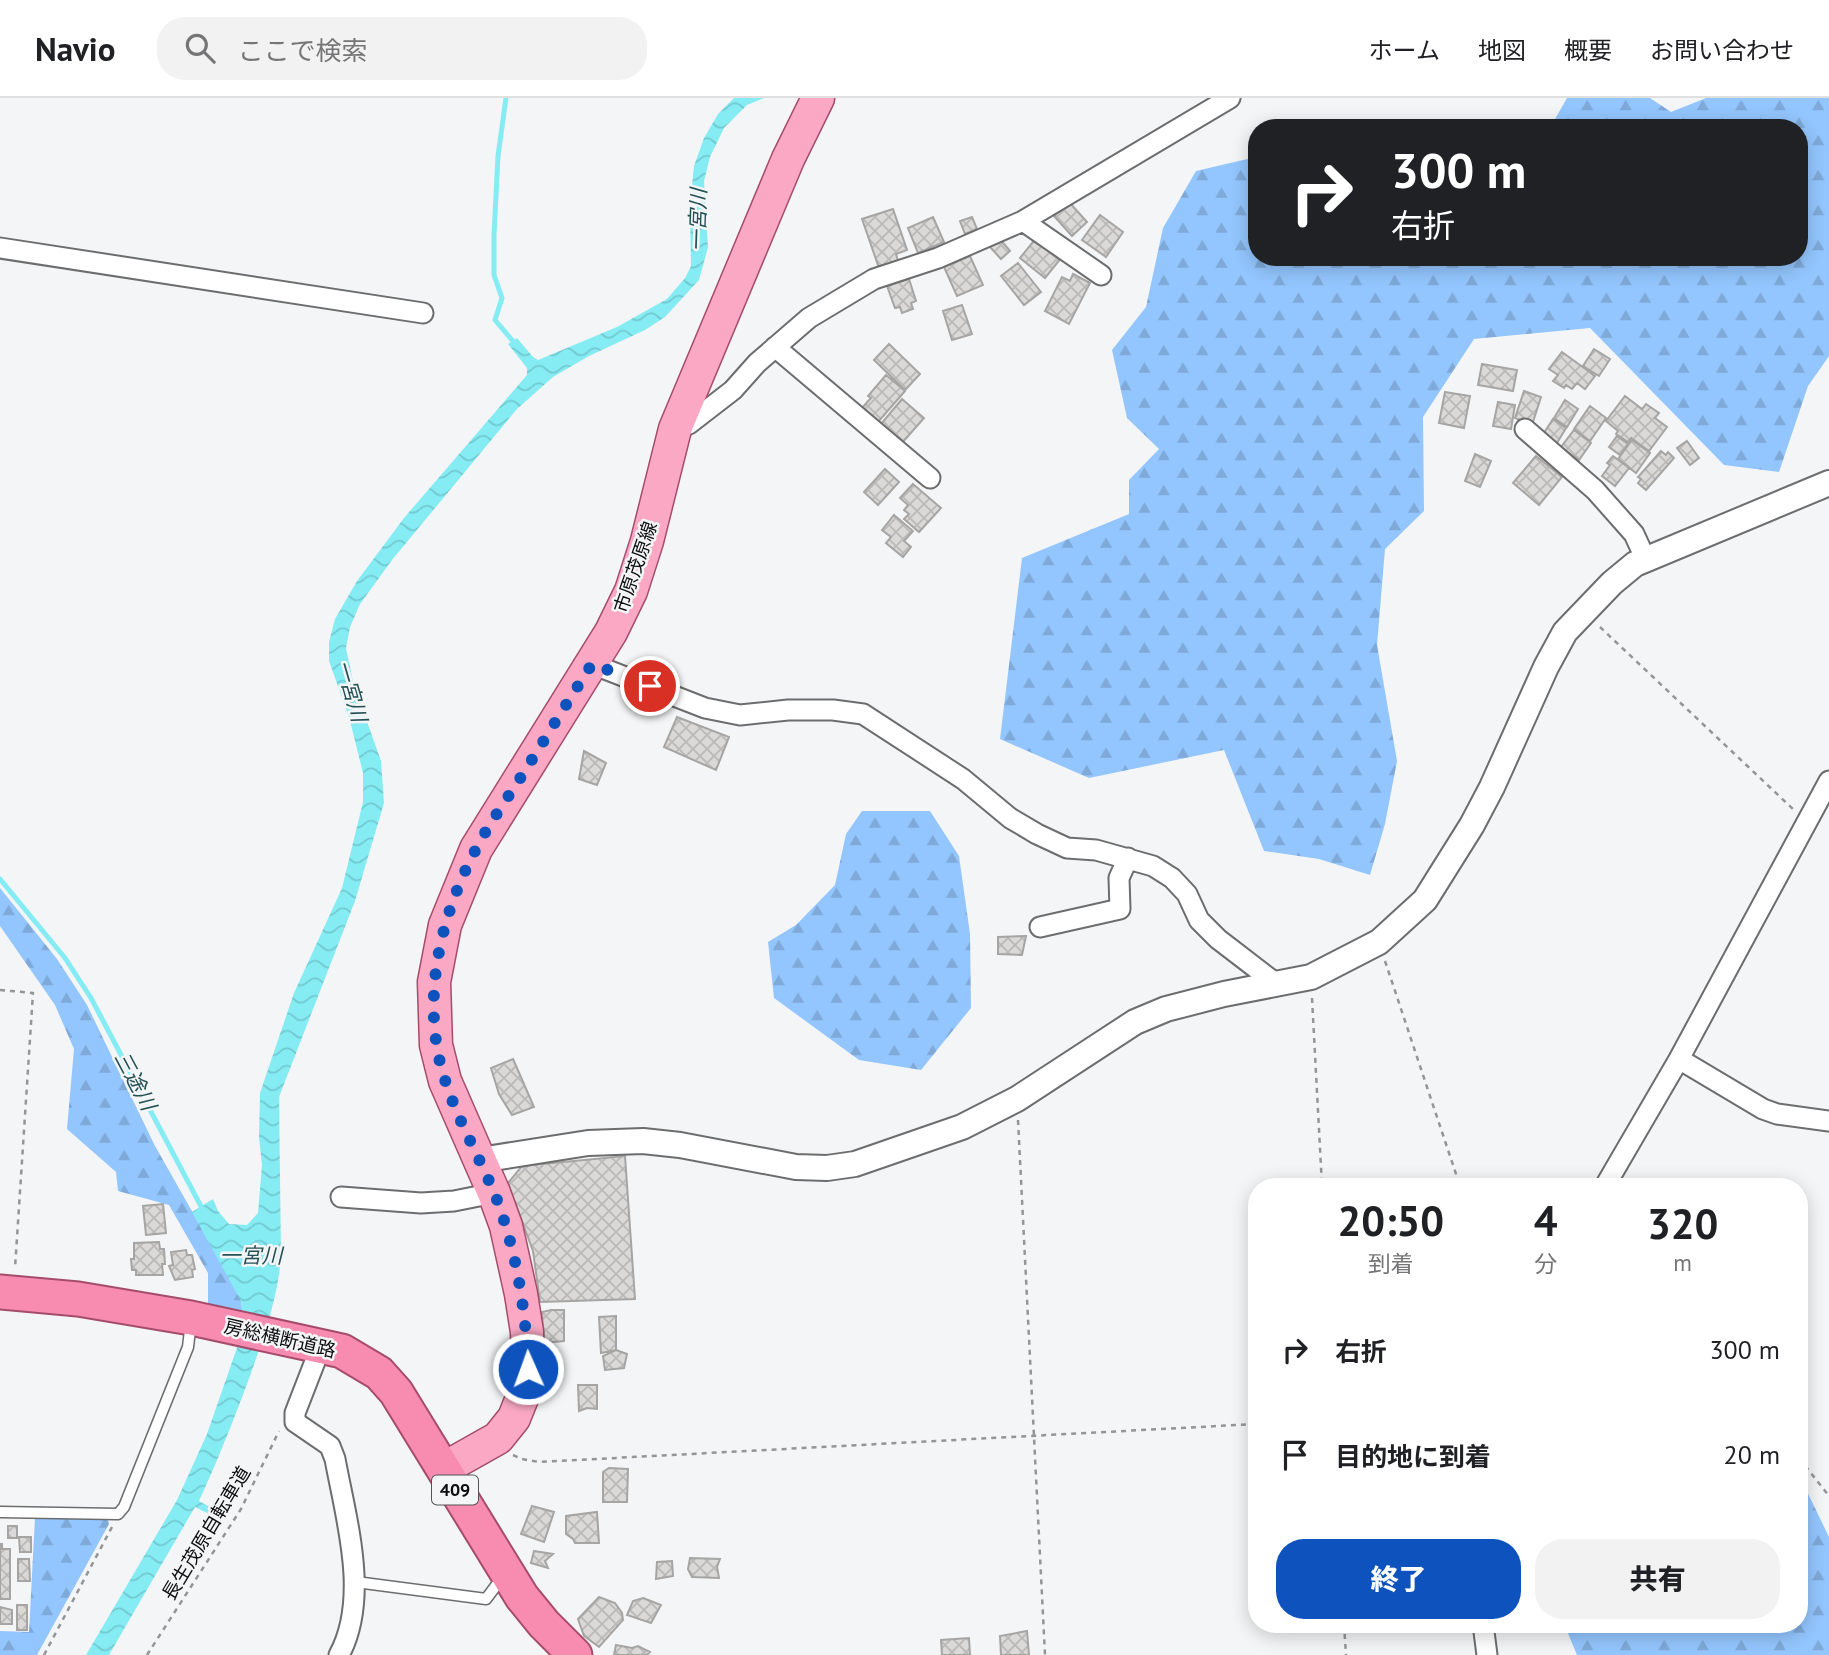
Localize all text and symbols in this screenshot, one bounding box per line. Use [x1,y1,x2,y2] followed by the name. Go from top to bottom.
[157,17,647,80] search box
[35,27,115,70] text: Navio
[181,29,219,67] icon: search
[237,34,367,67] text: ここで検索
[1369,35,1440,66] text: ホーム
[1478,35,1526,66] text: 地図
[1564,35,1612,66] text: 概要
[1650,35,1794,66] text: お問い合わせ
[1391,138,1526,202] text: 300 m
[1276,147,1367,238] icon: right
[683,186,712,252] water label: 一宮川
[1391,204,1455,246] text: 右折
[608,518,662,616] street label: 市原茂原線
[620,656,680,716] pin
[330,657,374,727] water label: 一宮川
[631,667,669,705] icon: arrive
[109,1047,163,1117] water label: 三途川
[1338,1193,1444,1248] text: 20:50
[1534,1193,1557,1248] text: 4
[1647,1196,1718,1251] text: 320
[220,1242,284,1269] water label: 一宮川
[1673,1248,1692,1277] text: m
[1368,1249,1414,1278] text: 到着
[1534,1249,1557,1278] text: 分
[222,1313,338,1363] street label: 房総横断道路
[1276,1331,1314,1369] icon: right
[491,1332,565,1406] position arrow
[1709,1333,1780,1366] text: 300 m
[1335,1335,1387,1368] text: 右折
[1276,1436,1314,1474] icon: arrive
[1724,1438,1780,1471] text: 20 m
[1335,1440,1491,1473] text: 目的地に到着
[157,1462,255,1604] street label: 長生茂原自転車道
[432,1476,478,1504] road number: 409
[1276,1539,1521,1619] button: 終了
[1535,1539,1780,1619] button: 共有

